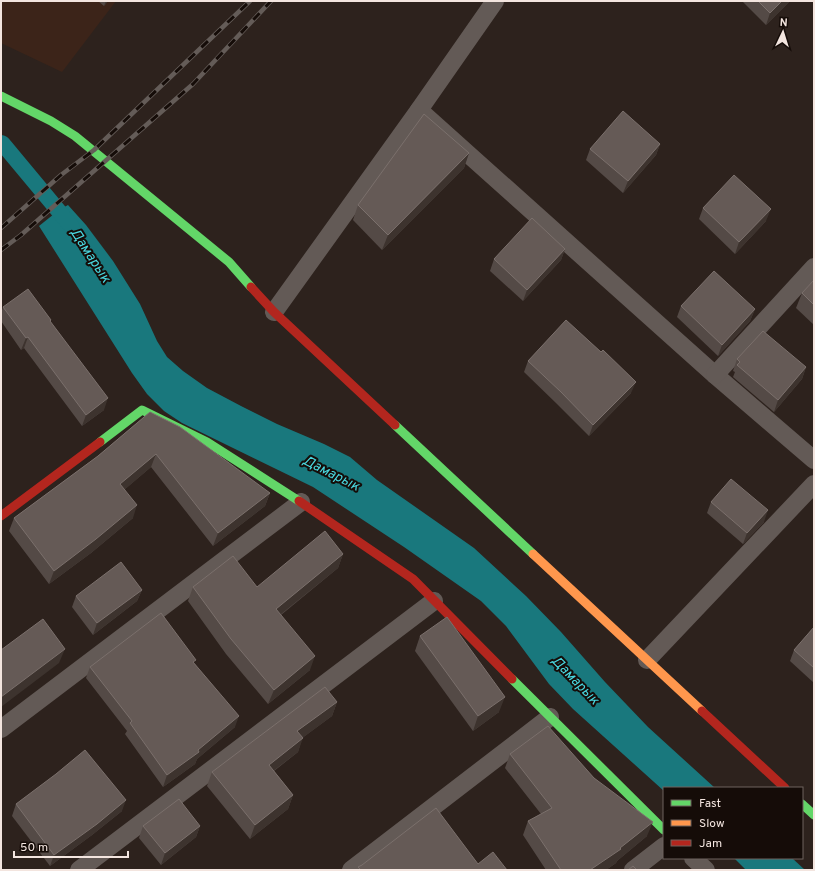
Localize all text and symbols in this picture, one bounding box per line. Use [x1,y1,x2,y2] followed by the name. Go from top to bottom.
[763,12,803,52] north arrow
[779,16,788,30] text: N
[66,226,114,287] water label: Дамарык
[300,452,363,496] water label: Дамарык
[548,653,603,710] water label: Дамарык
[663,787,803,859] legend
[699,796,721,812] text: Fast
[699,816,725,832] text: Slow
[14,833,128,859] scale bar
[699,836,722,852] text: Jam
[20,840,48,856] text: 50 m

